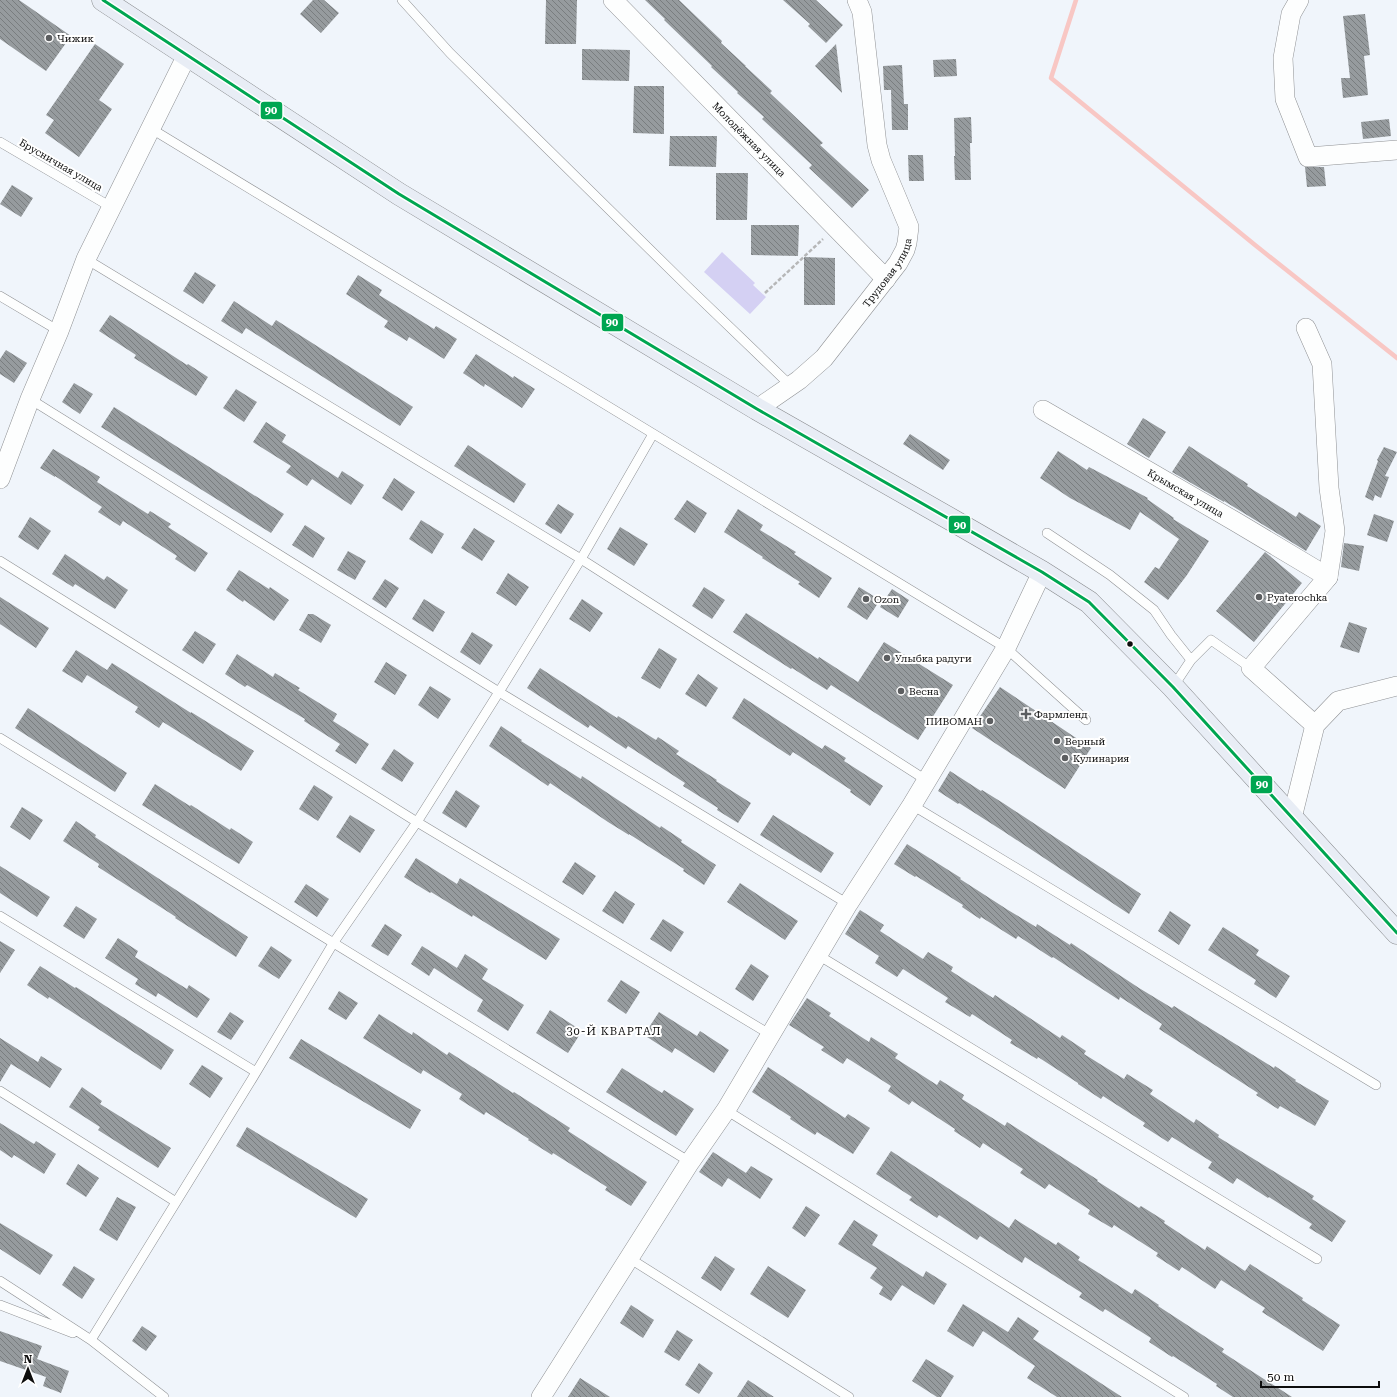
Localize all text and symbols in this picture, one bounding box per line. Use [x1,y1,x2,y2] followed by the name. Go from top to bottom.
[44,33,54,43] marker: Чижик
[57,33,94,44] place label: Чижик
[711,100,789,179] street label: Молодёжная улица
[260,101,283,120] line badge: 90
[265,104,277,117] text: 90
[17,137,105,194] street label: Брусничная улица
[860,237,913,309] street label: Трудовая улица
[601,313,624,332] line badge: 90
[606,316,618,329] text: 90
[1146,467,1226,519] street label: Крымская улица
[948,515,971,534] line badge: 90
[954,519,966,532] text: 90
[1254,592,1264,602] marker: Pyaterochka
[1267,592,1328,603] place label: Pyaterochka
[861,594,871,604] marker: Ozon
[874,594,900,605] place label: Ozon
[1125,639,1135,649] unlabelled marker
[882,653,892,663] marker: Улыбка радуги
[895,653,972,664] place label: Улыбка радуги
[896,686,906,696] marker: Весна
[909,686,939,697] place label: Весна
[1021,709,1031,719] marker: Фармленд
[1034,709,1088,720] place label: Фармленд
[926,716,982,727] place label: ПИВОМАН
[985,716,995,726] marker: ПИВОМАН
[1052,736,1062,746] marker: Верный
[1065,736,1105,747] place label: Верный
[1060,753,1070,763] marker: Кулинария
[1073,753,1130,764] place label: Кулинария
[1250,775,1273,794] line badge: 90
[1256,778,1268,791] text: 90
[566,1024,662,1038] district label: 30-Й КВАРТАЛ
[8,1349,48,1389] north arrow
[24,1353,33,1366] text: N
[1261,1363,1379,1389] scale bar
[1267,1370,1294,1384] text: 50 m

